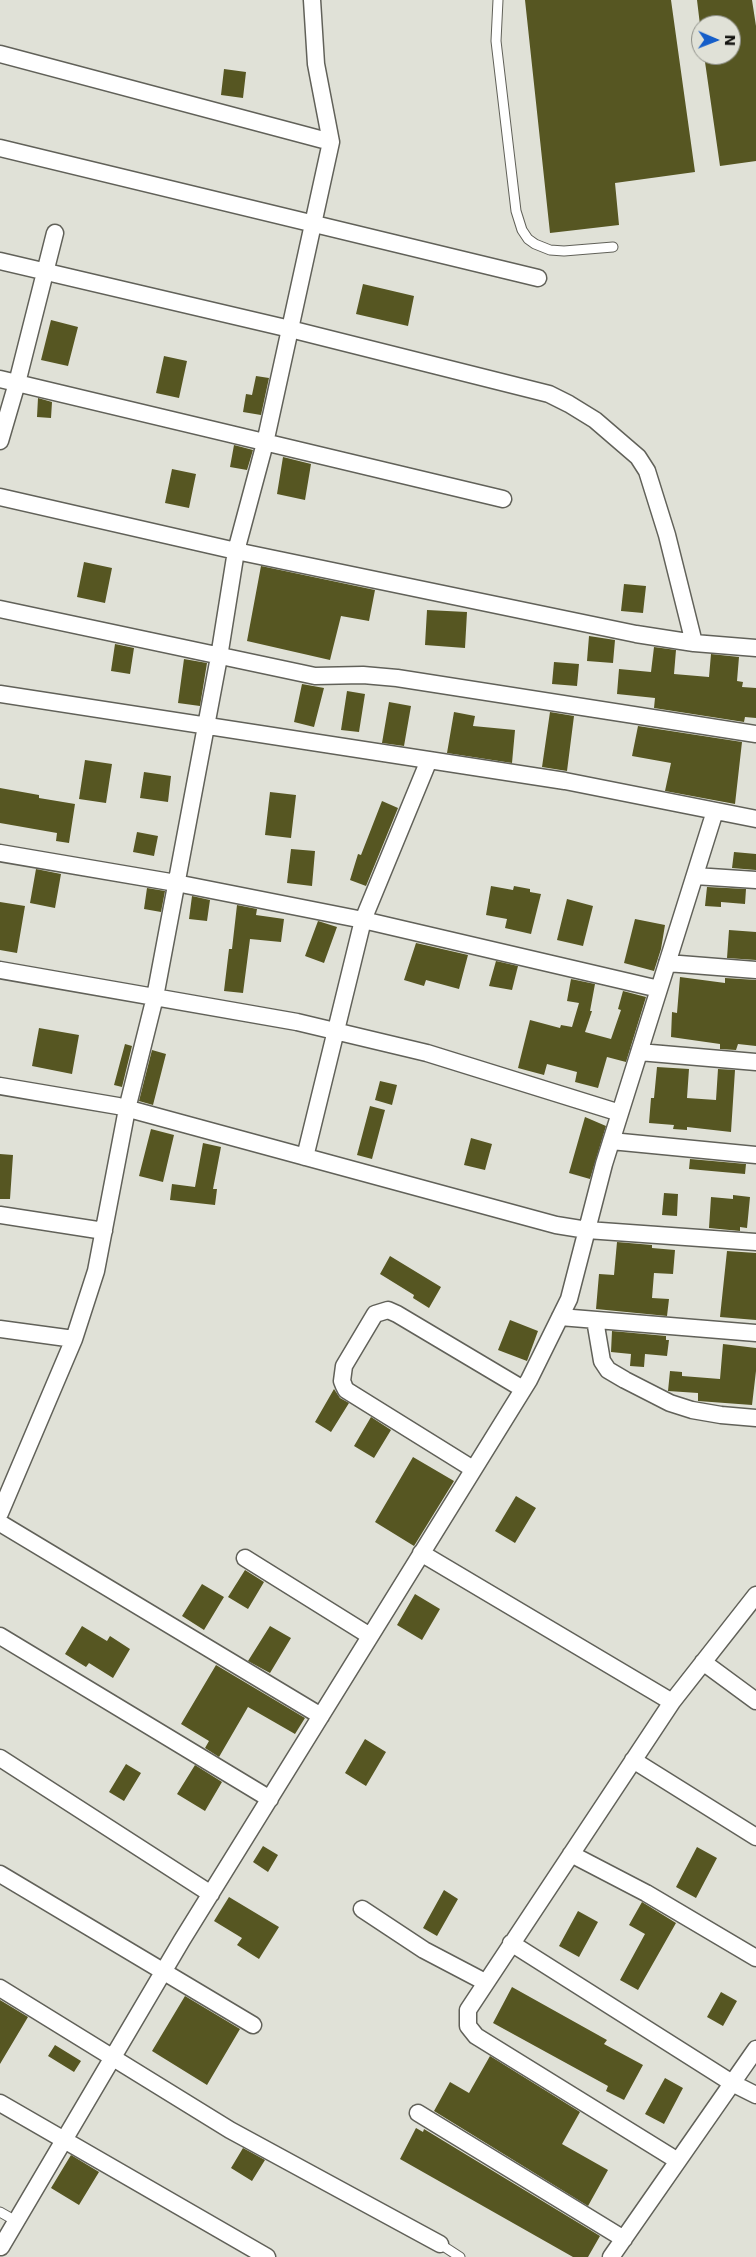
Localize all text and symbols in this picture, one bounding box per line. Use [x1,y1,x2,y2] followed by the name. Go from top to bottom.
[691,15,741,65] north arrow
[722,34,738,46] text: N

